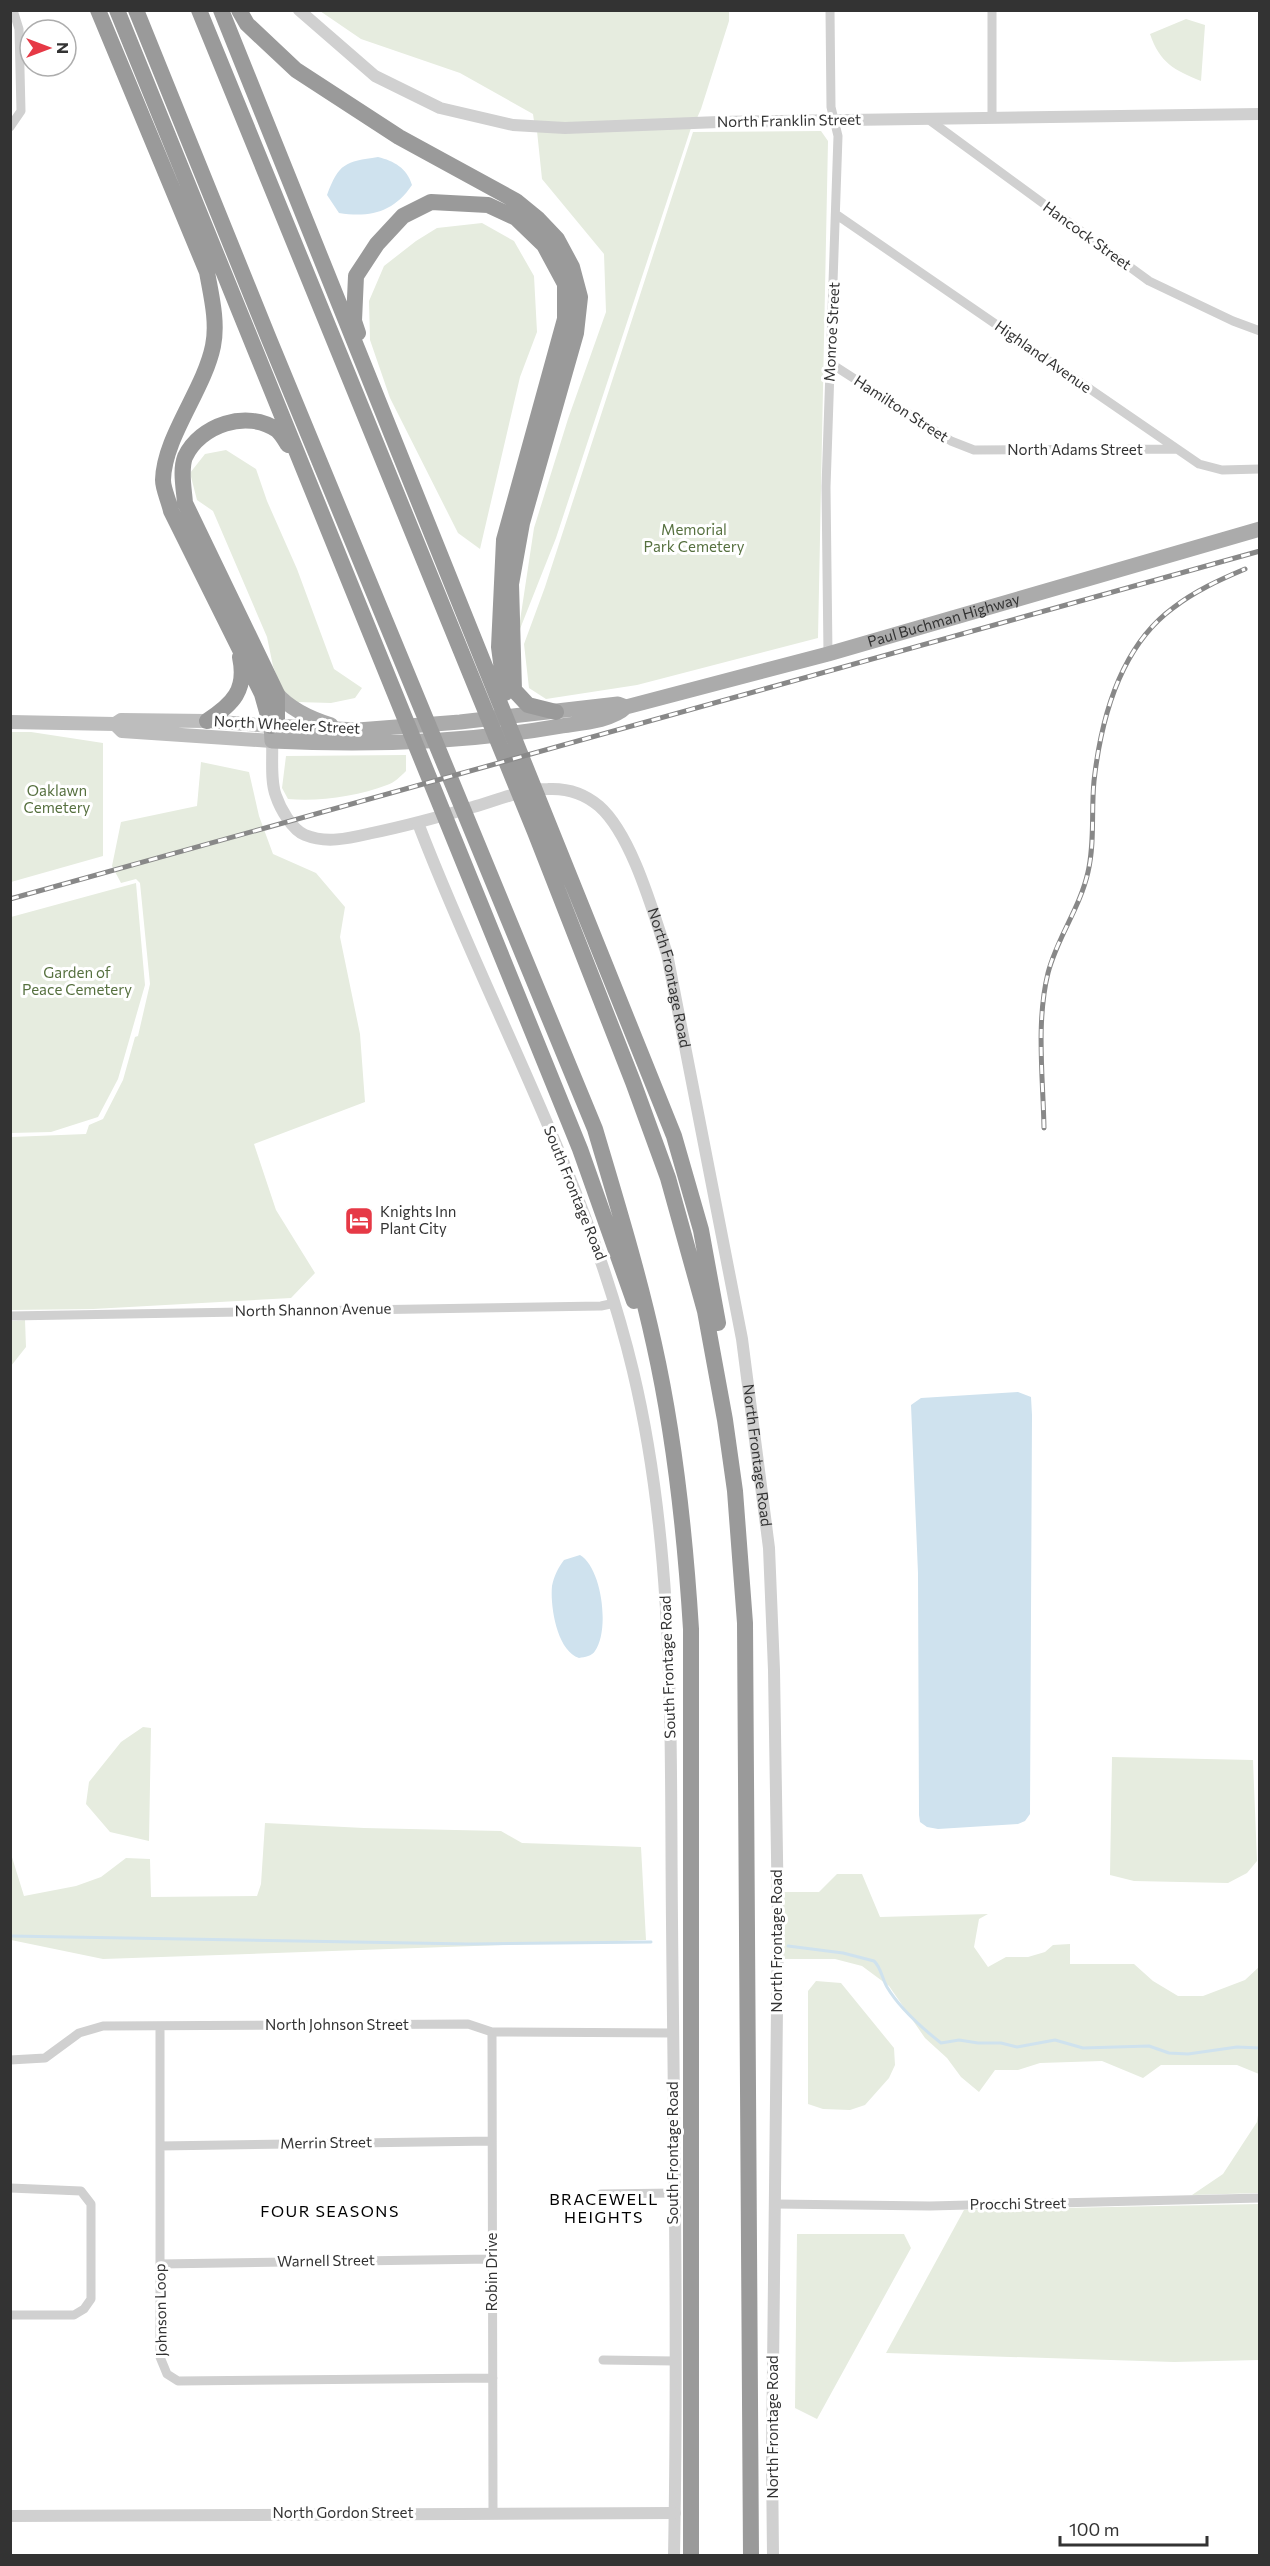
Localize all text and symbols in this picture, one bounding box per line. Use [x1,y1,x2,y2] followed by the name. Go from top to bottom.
[18,18,78,78] north arrow
[54,42,73,54] text: N
[717,110,861,130] street label: North Franklin Street
[1040,197,1135,273] street label: Hancock Street
[819,282,843,382] street label: Monroe Street
[992,316,1095,396] street label: Highland Avenue
[851,371,952,445] street label: Hamilton Street
[1007,440,1143,458] street label: North Adams Street
[643,520,745,555] park label: Memorial Park Cemetery
[865,589,1022,650] street label: Paul Buchman Highway
[213,711,361,737] street label: North Wheeler Street
[24,781,91,816] park label: Oaklawn Cemetery
[645,905,695,1049] street label: North Frontage Road
[22,963,132,998] park label: Garden of Peace Cemetery
[541,1123,611,1262] street label: South Frontage Road
[380,1202,456,1237] place label: Knights Inn Plant City
[343,1205,375,1237] hotel icon: Knights Inn Plant City
[234,1299,392,1319] street label: North Shannon Avenue
[740,1383,776,1528] street label: North Frontage Road
[656,1595,678,1739] street label: South Frontage Road
[767,1869,785,2013] street label: North Frontage Road
[265,2015,409,2033] street label: North Johnson Street
[663,2081,681,2225] street label: South Frontage Road
[280,2132,372,2152] street label: Merrin Street
[549,2189,659,2226] district label: BRACEWELL HEIGHTS
[969,2193,1066,2213] street label: Procchi Street
[260,2201,400,2220] district label: FOUR SEASONS
[482,2232,500,2311] street label: Robin Drive
[277,2250,375,2270] street label: Warnell Street
[150,2263,170,2357] street label: Johnson Loop
[763,2355,781,2499] street label: North Frontage Road
[272,2503,414,2521] street label: North Gordon Street
[1060,2509,1207,2547] scale bar
[1069,2518,1119,2540] text: 100 m

